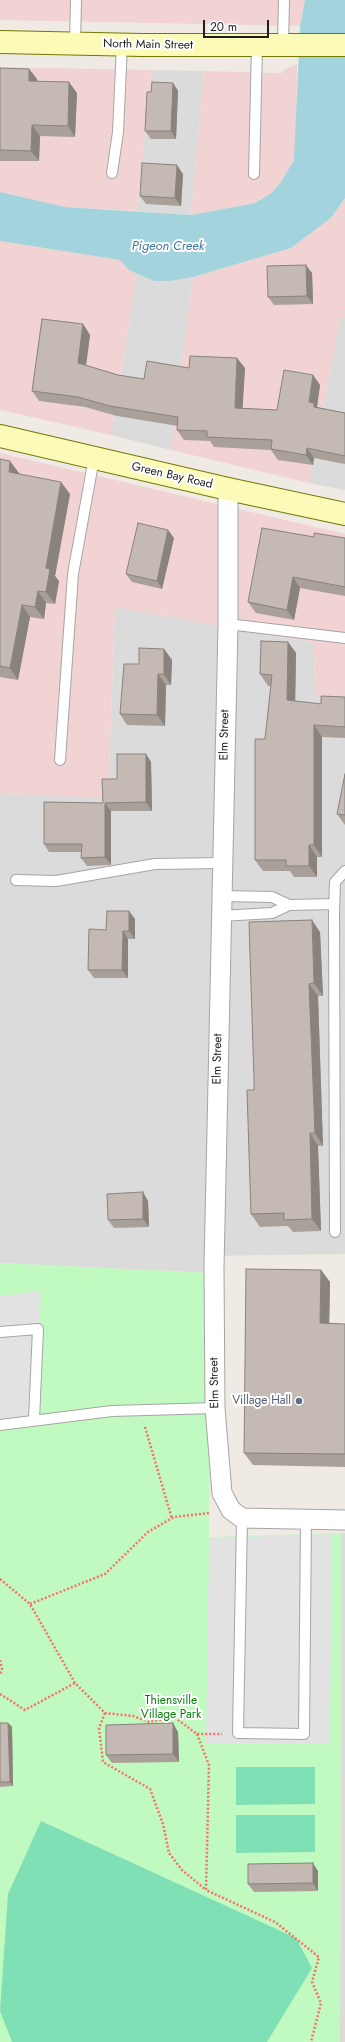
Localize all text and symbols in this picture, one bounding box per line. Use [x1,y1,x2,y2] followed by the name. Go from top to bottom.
[205,12,271,38] scale bar
[210,18,237,36] text: 20 m
[103,37,193,53] street label: North Main Street
[132,239,204,255] water label: Pigeon Creek
[130,460,214,492] street label: Green Bay Road
[217,709,233,761] street label: Elm Street
[210,1033,226,1085] street label: Elm Street
[207,1357,223,1409] street label: Elm Street
[232,1394,291,1408] place label: Village Hall
[294,1396,304,1406] marker: Village Hall
[141,1694,201,1722] park label: Thiensville Village Park

